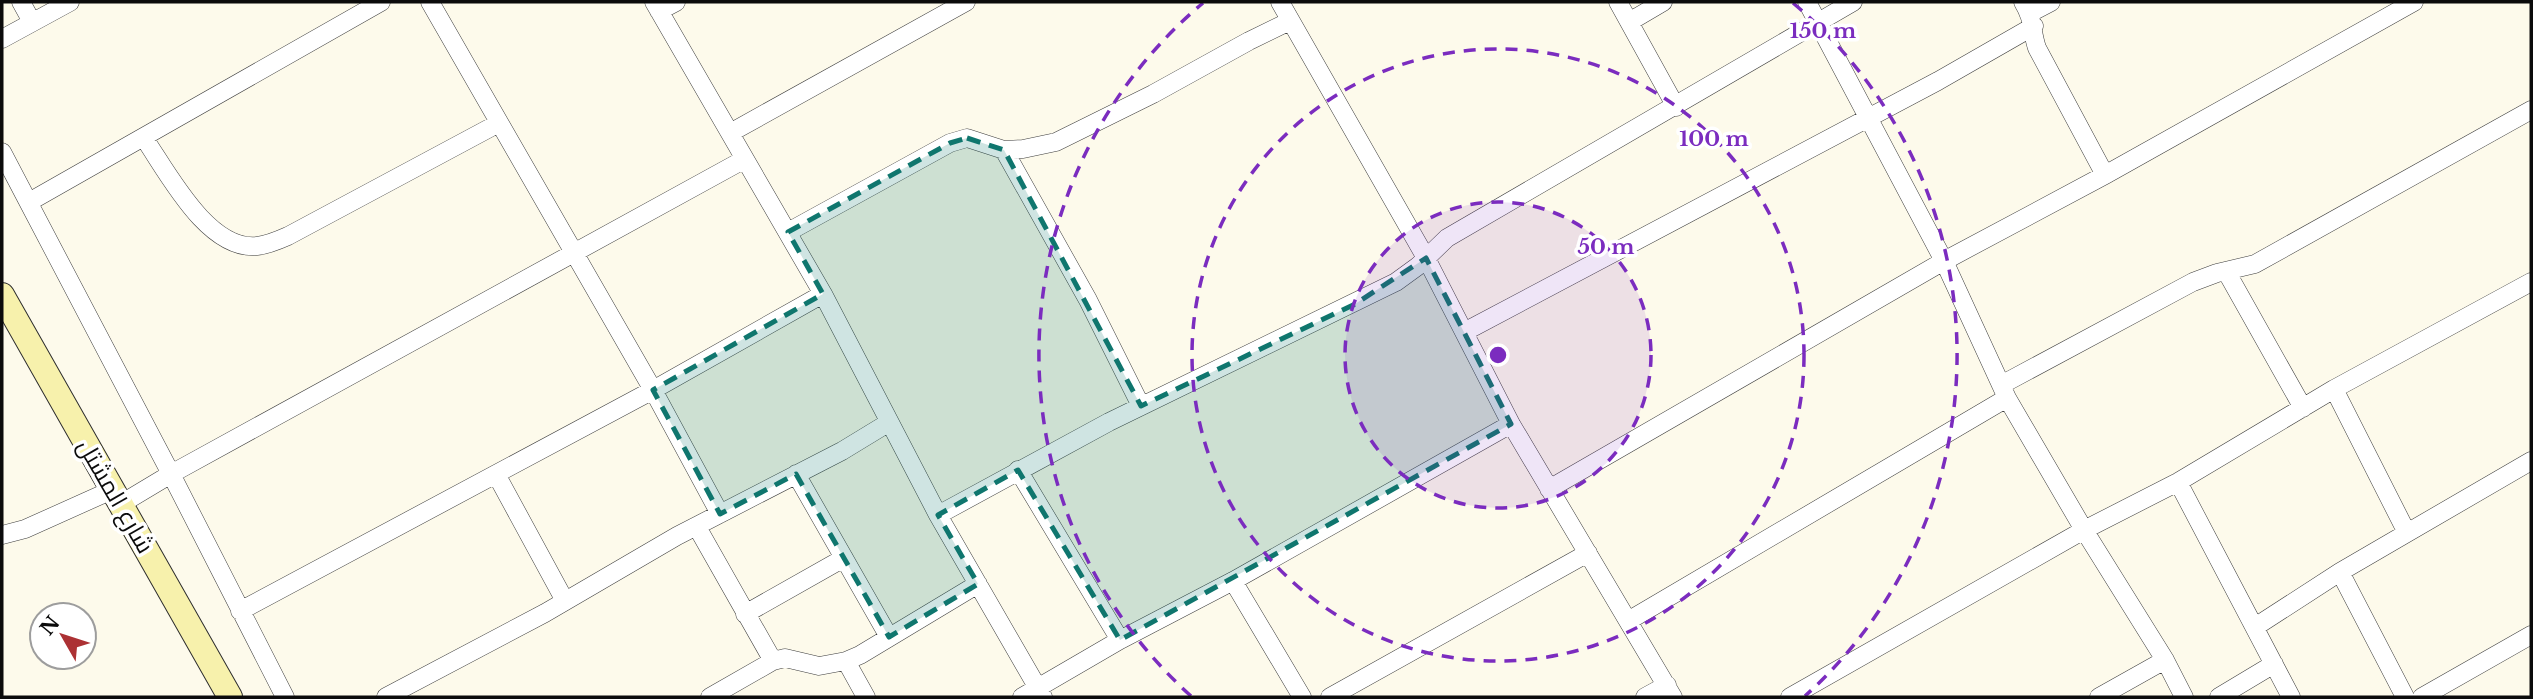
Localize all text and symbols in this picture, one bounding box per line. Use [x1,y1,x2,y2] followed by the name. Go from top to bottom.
[1790,18,1856,44] text: 150 m
[1679,126,1749,152] text: 100 m
[1577,234,1635,260] text: 50 m
[1486,343,1510,367] centre of rings
[70,434,160,559] street label: شارع المشتل
[28,601,98,671] north arrow
[36,611,65,640] text: N

